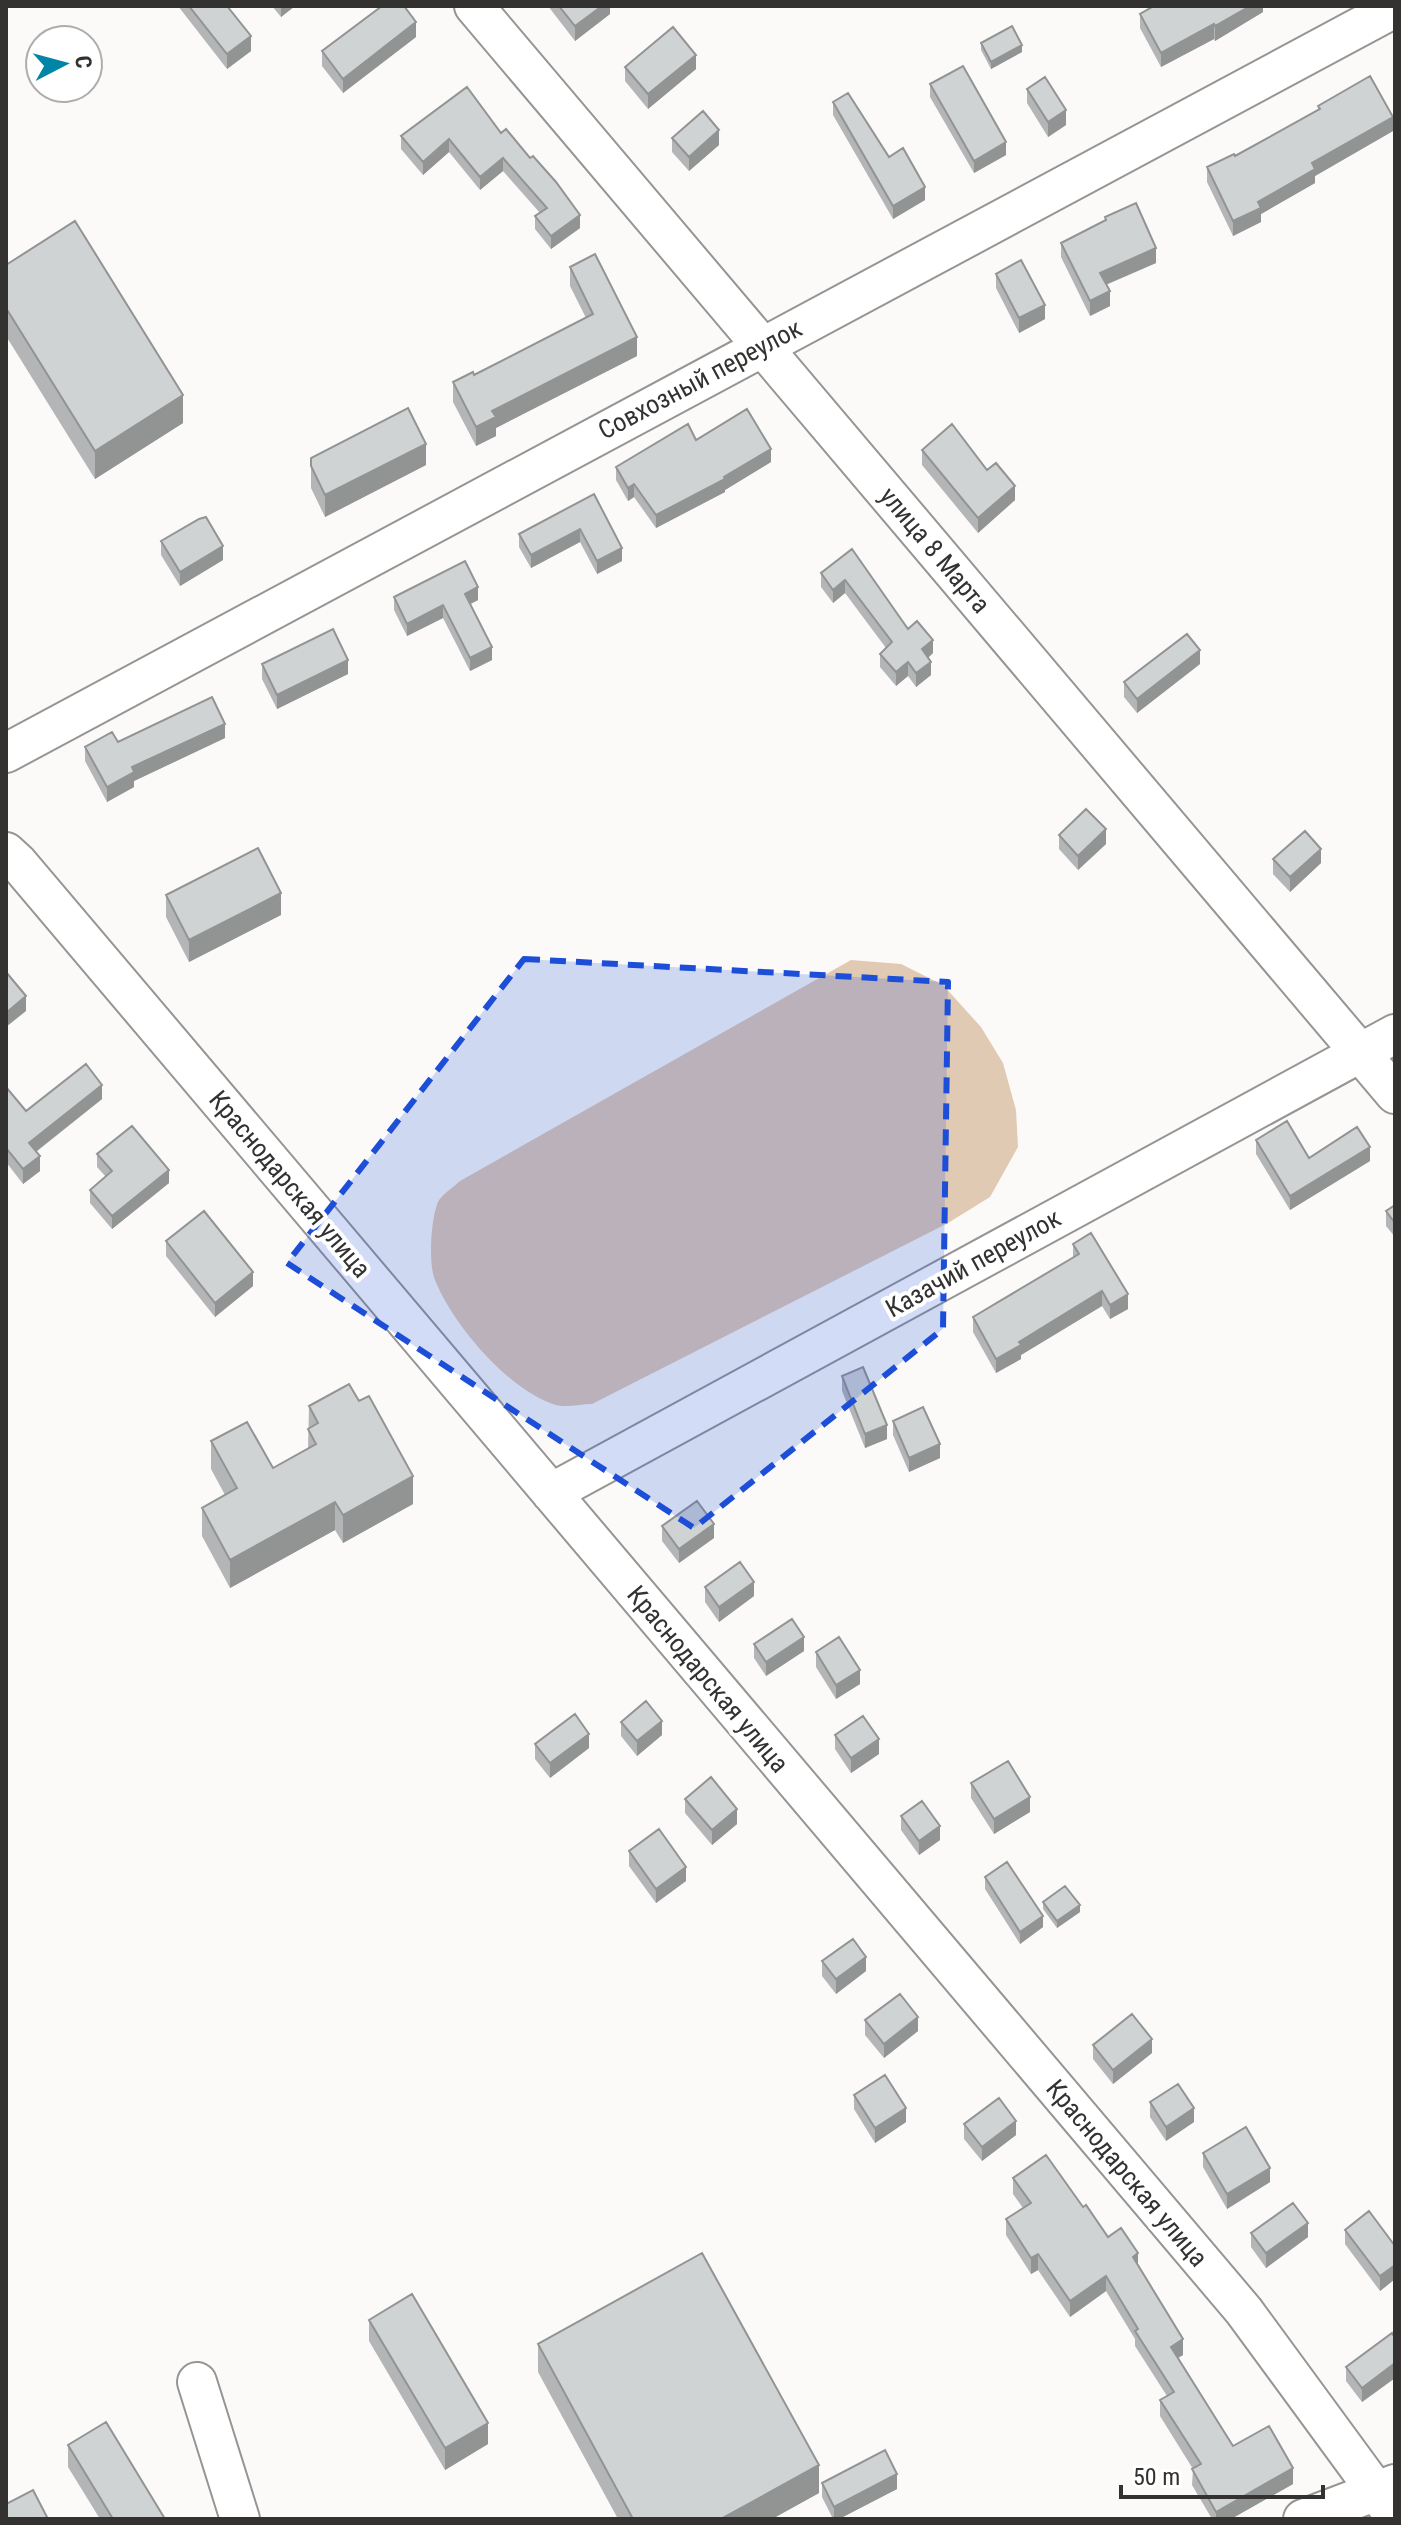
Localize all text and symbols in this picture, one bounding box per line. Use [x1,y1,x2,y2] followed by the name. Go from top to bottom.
[24,24,104,104] north arrow
[70,54,96,70] text: С
[593,312,807,445] street label: Совхозный переулок
[874,481,996,619] street label: улица 8 Марта
[203,1085,377,1283] street label: Краснодарская улица
[880,1202,1066,1323] street label: Казачий переулок
[621,1580,795,1778] street label: Краснодарская улица
[1040,2074,1214,2272] street label: Краснодарская улица
[1121,2449,1323,2499] scale bar
[1133,2463,1180,2491] text: 50 m

